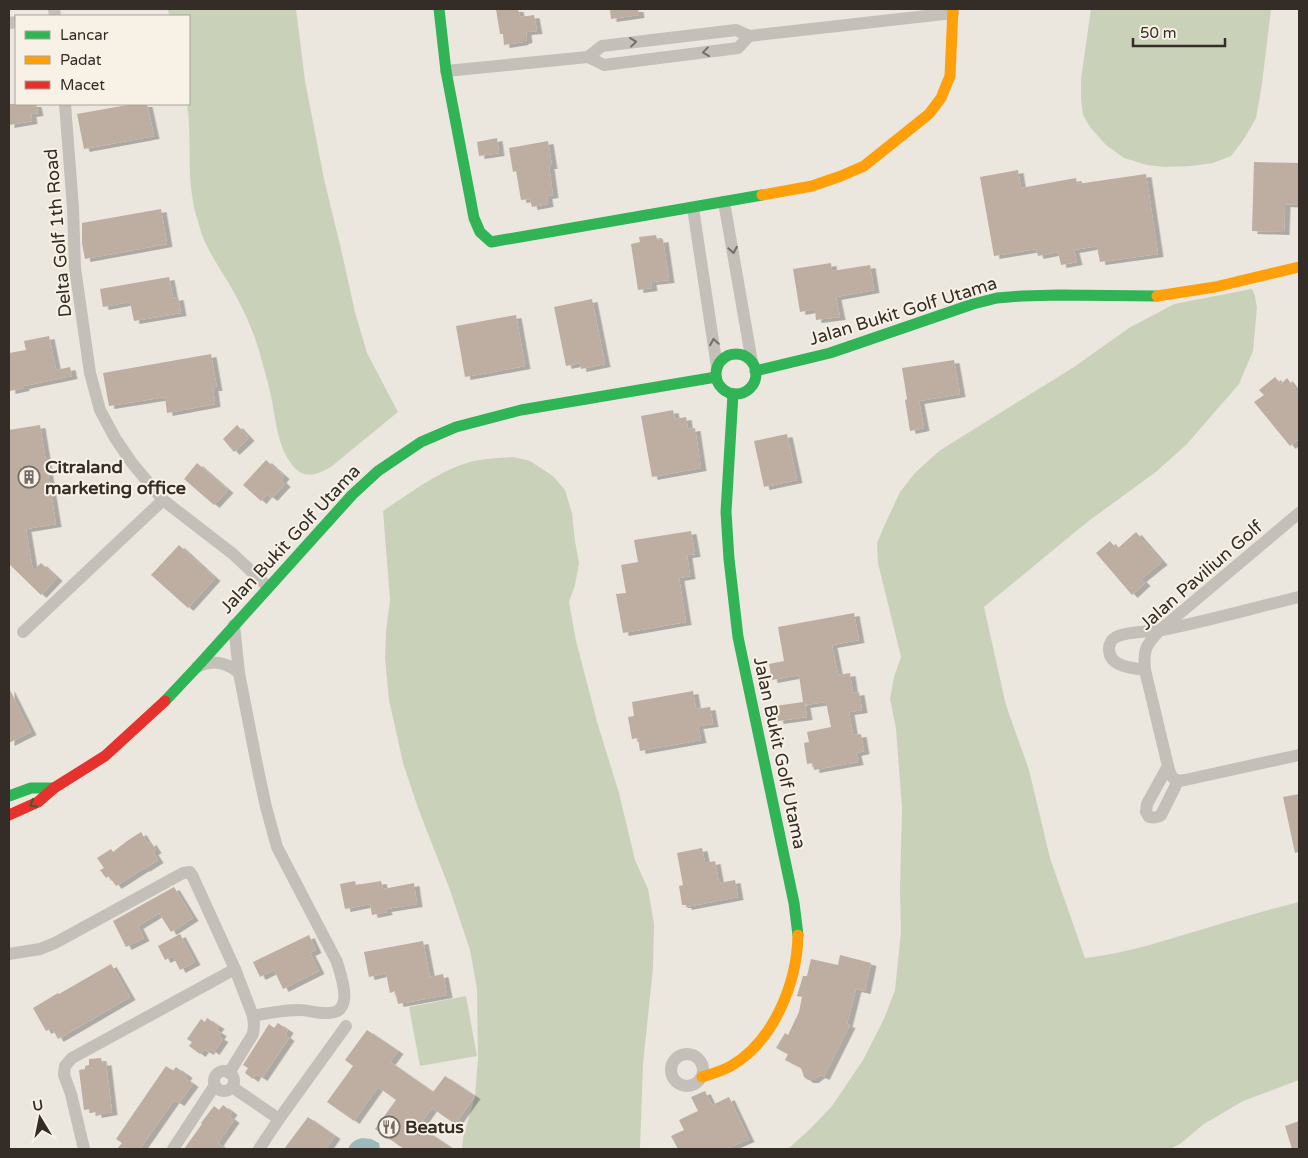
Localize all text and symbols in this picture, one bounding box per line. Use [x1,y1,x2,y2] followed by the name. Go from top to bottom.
[15,15,190,105] legend
[1133,15,1226,47] scale bar
[1140,24,1177,42] text: 50 m
[60,26,109,44] text: Lancar
[629,37,637,48] one-way arrow
[701,46,709,57] one-way arrow
[60,51,102,69] text: Padat
[60,76,105,94] text: Macet
[40,148,76,318] street label: Delta Golf 1th Road
[727,246,737,255] one-way arrow
[806,272,1000,350] street label: Jalan Bukit Golf Utama
[709,338,719,347] one-way arrow
[45,456,186,499] place label: Citraland marketing office
[215,460,365,618] street label: Jalan Bukit Golf Utama
[17,465,41,489] building icon: Citraland marketing office
[1135,515,1267,634] street label: Jalan Paviliun Golf
[749,655,811,851] street label: Jalan Bukit Golf Utama
[29,798,38,808] one-way arrow
[15,1093,65,1143] north arrow
[31,1096,45,1115] text: U
[377,1115,401,1139] restaurant icon: Beatus
[405,1116,464,1138] place label: Beatus

